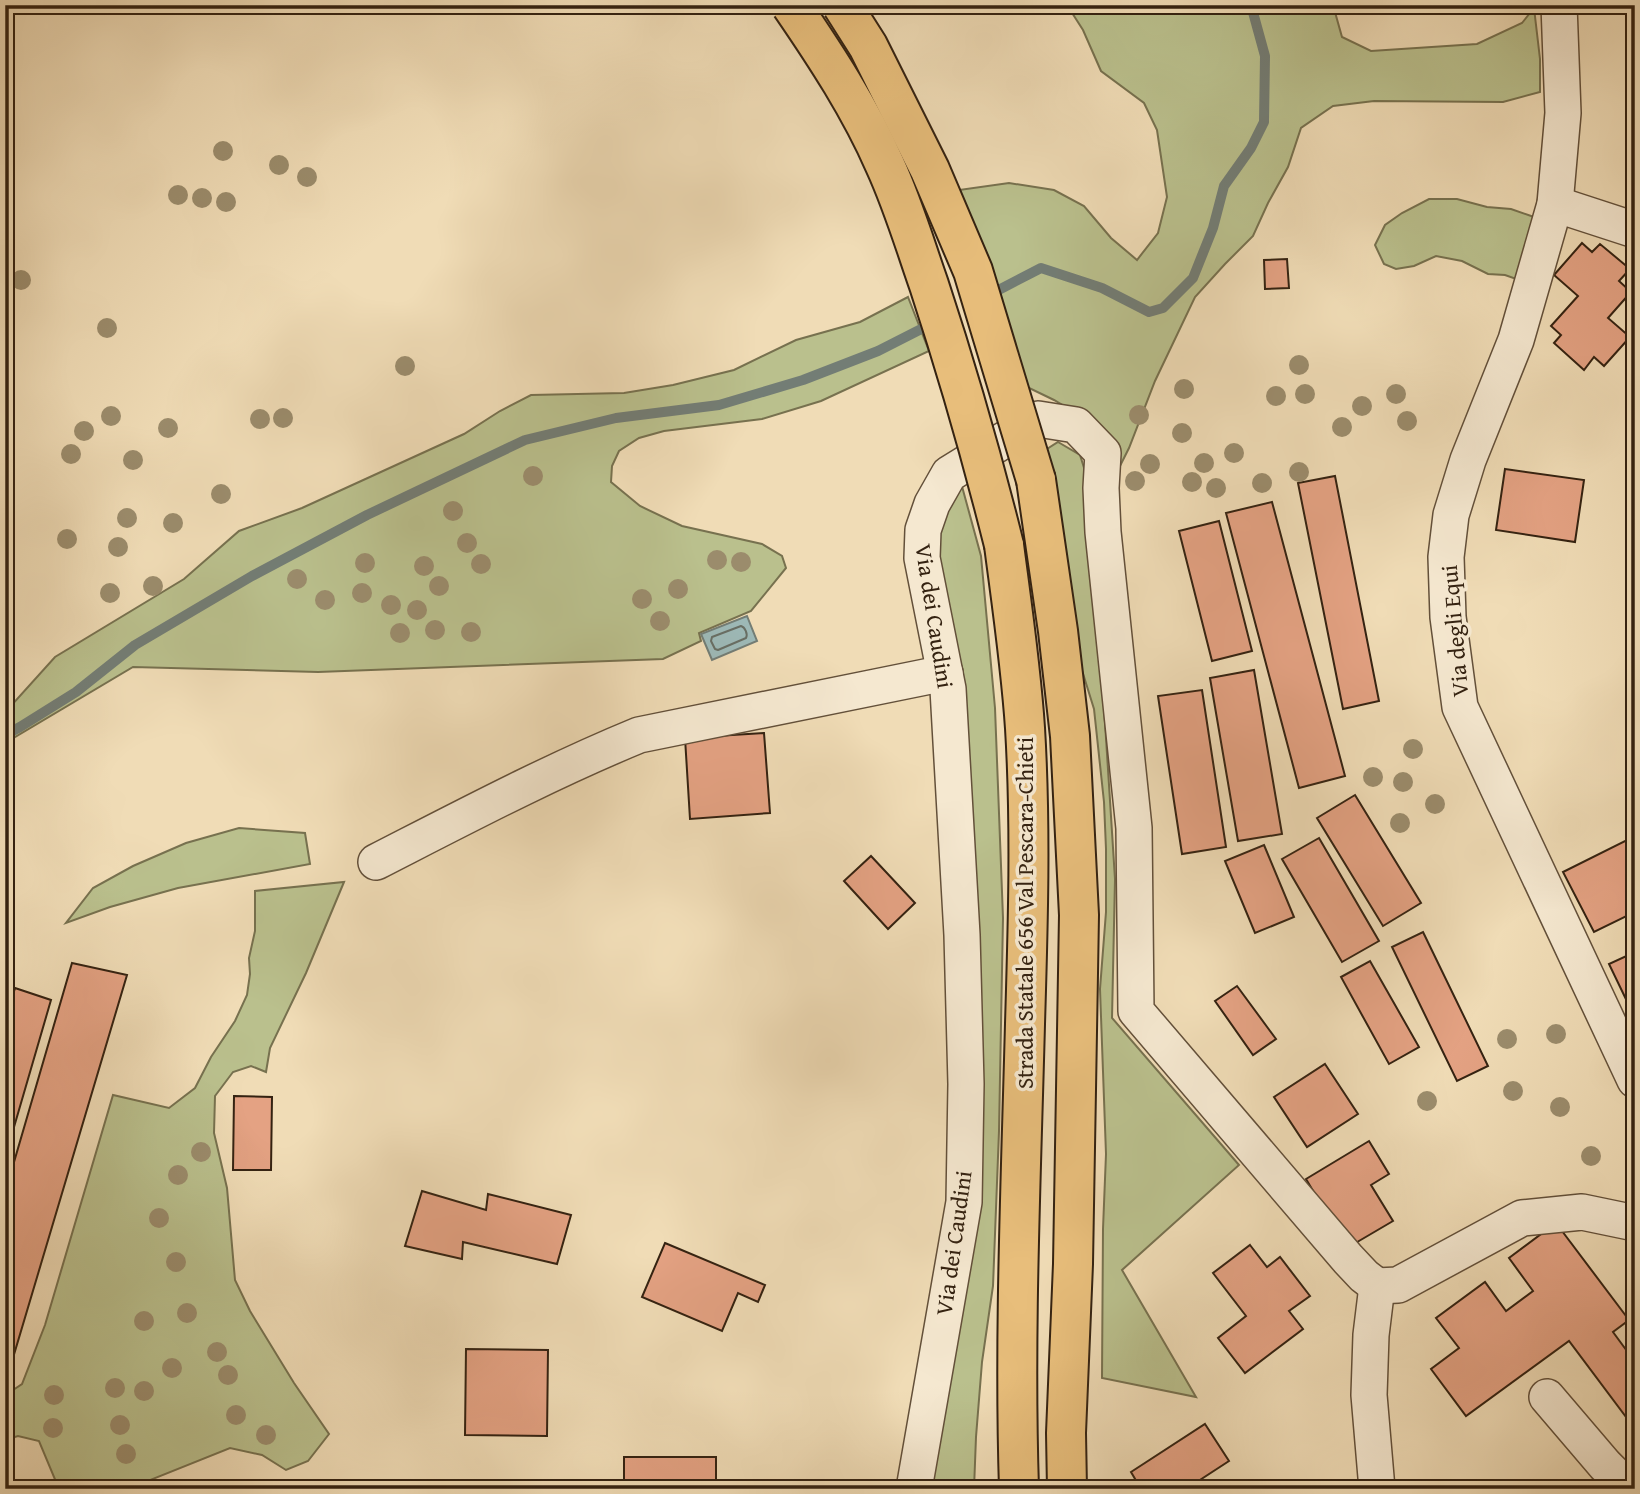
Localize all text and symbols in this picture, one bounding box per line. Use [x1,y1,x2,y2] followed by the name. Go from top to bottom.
[907,541,963,691] street label: Via dei Caudini
[1432,564,1476,698] street label: Via degli Equi
[1008,737,1041,1089] street label: Strada Statale 656 Val Pescara-Chieti
[927,1168,979,1318] street label: Via dei Caudini

